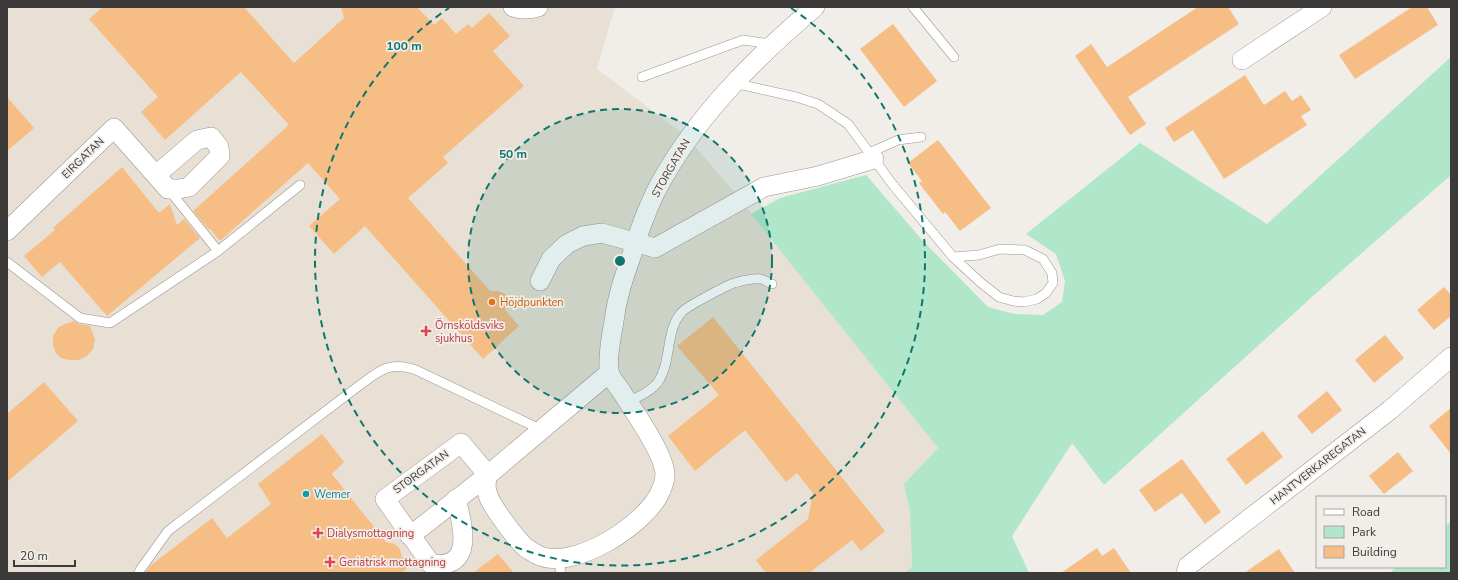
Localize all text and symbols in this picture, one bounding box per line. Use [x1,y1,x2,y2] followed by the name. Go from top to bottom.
[386,38,422,54] text: 100 m
[58,134,108,182] street label: EIRGATAN
[648,136,694,200] street label: STORGATAN
[499,146,527,162] text: 50 m
[613,254,627,268] centre of rings
[500,295,564,310] place label: Höjdpunkten
[487,297,497,307] marker: Höjdpunkten
[435,318,504,346] place label: Örnsköldsviks sjukhus
[420,325,432,337] marker: Örnsköldsviks sjukhus
[1267,424,1369,508] street label: HANTVERKAREGATAN
[390,447,452,497] street label: STORGATAN
[314,487,351,502] place label: Wemer
[301,489,311,499] marker: Wemer
[1316,496,1446,568] legend
[1352,504,1380,520] text: Road
[1352,524,1377,540] text: Park
[327,526,414,541] place label: Dialysmottagning
[312,527,324,539] marker: Dialysmottagning
[14,542,75,568] scale bar
[1352,544,1397,560] text: Building
[20,548,48,564] text: 20 m
[339,555,446,570] place label: Geriatrisk mottagning
[324,556,336,568] marker: Geriatrisk mottagning

